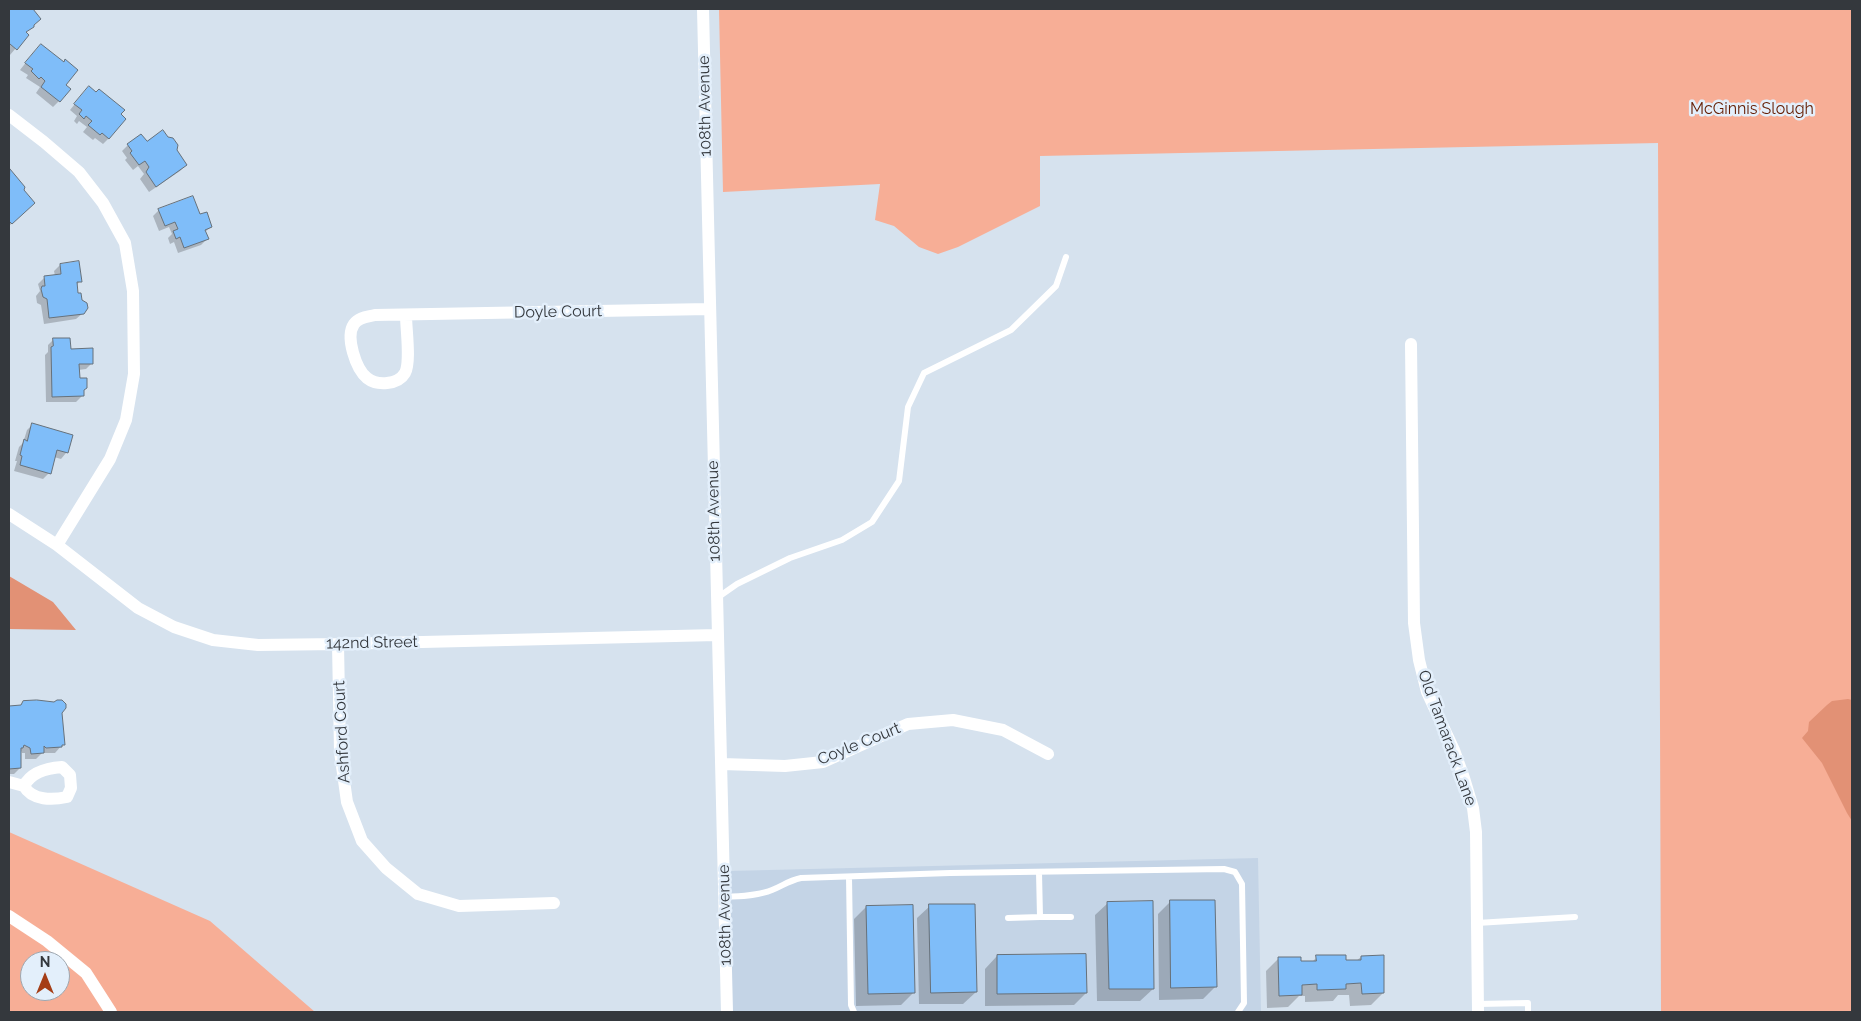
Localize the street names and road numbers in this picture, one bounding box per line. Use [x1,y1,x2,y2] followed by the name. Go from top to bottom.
[695,55,715,157] street label: 108th Avenue
[514,302,602,322] street label: Doyle Court
[704,460,724,562] street label: 108th Avenue
[326,633,418,653] street label: 142nd Street
[1414,668,1480,808] street label: Old Tamarack Lane
[330,680,354,784] street label: Ashford Court
[815,719,903,769] street label: Coyle Court
[715,864,735,966] street label: 108th Avenue

